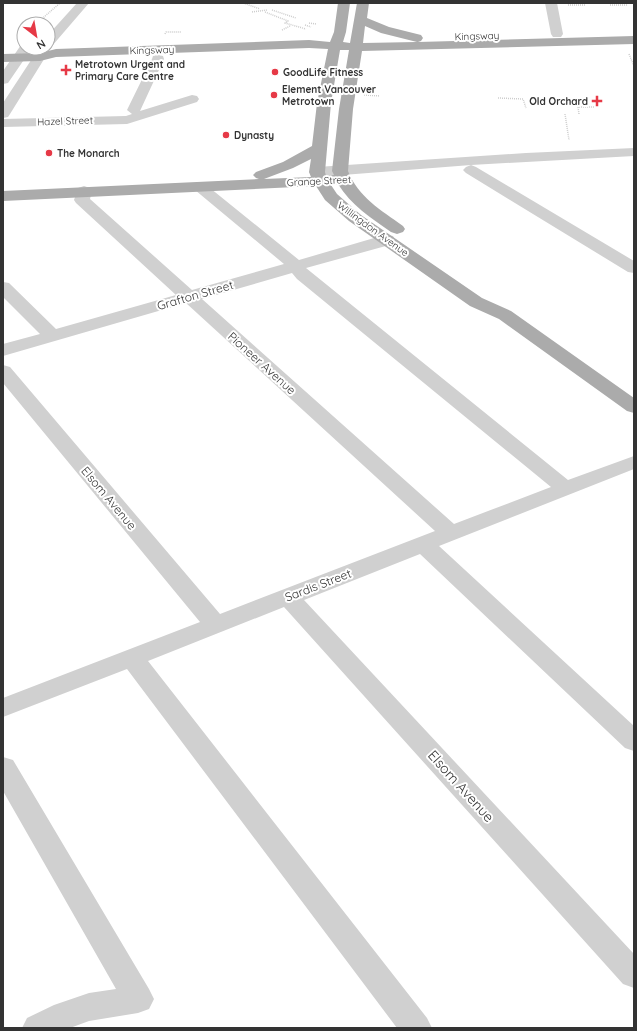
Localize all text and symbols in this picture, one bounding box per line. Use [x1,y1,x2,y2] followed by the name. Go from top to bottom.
[16,16,56,56] north arrow
[454,29,500,43] street label: Kingsway
[34,36,48,53] text: N
[129,43,175,57] street label: Kingsway
[75,58,185,83] place label: Metrotown Urgent and Primary Care Centre
[60,64,72,76] marker: Metrotown Urgent and Primary Care Centre
[283,66,363,79] place label: GoodLife Fitness
[270,67,280,77] marker: GoodLife Fitness
[282,83,377,108] place label: Element Vancouver Metrotown
[269,90,279,100] marker: Element Vancouver Metrotown
[529,95,588,108] place label: Old Orchard
[591,95,603,107] marker: Old Orchard
[37,114,94,128] street label: Hazel Street
[234,129,274,142] place label: Dynasty
[221,130,231,140] marker: Dynasty
[57,147,120,160] place label: The Monarch
[44,148,54,158] marker: The Monarch
[287,173,352,189] street label: Grange Street
[335,199,412,259] street label: Willingdon Avenue
[155,277,235,313] street label: Grafton Street
[225,329,299,398] street label: Pioneer Avenue
[78,463,140,533] street label: Elsom Avenue
[283,565,353,605] street label: Sardis Street
[424,746,498,826] street label: Elsom Avenue

